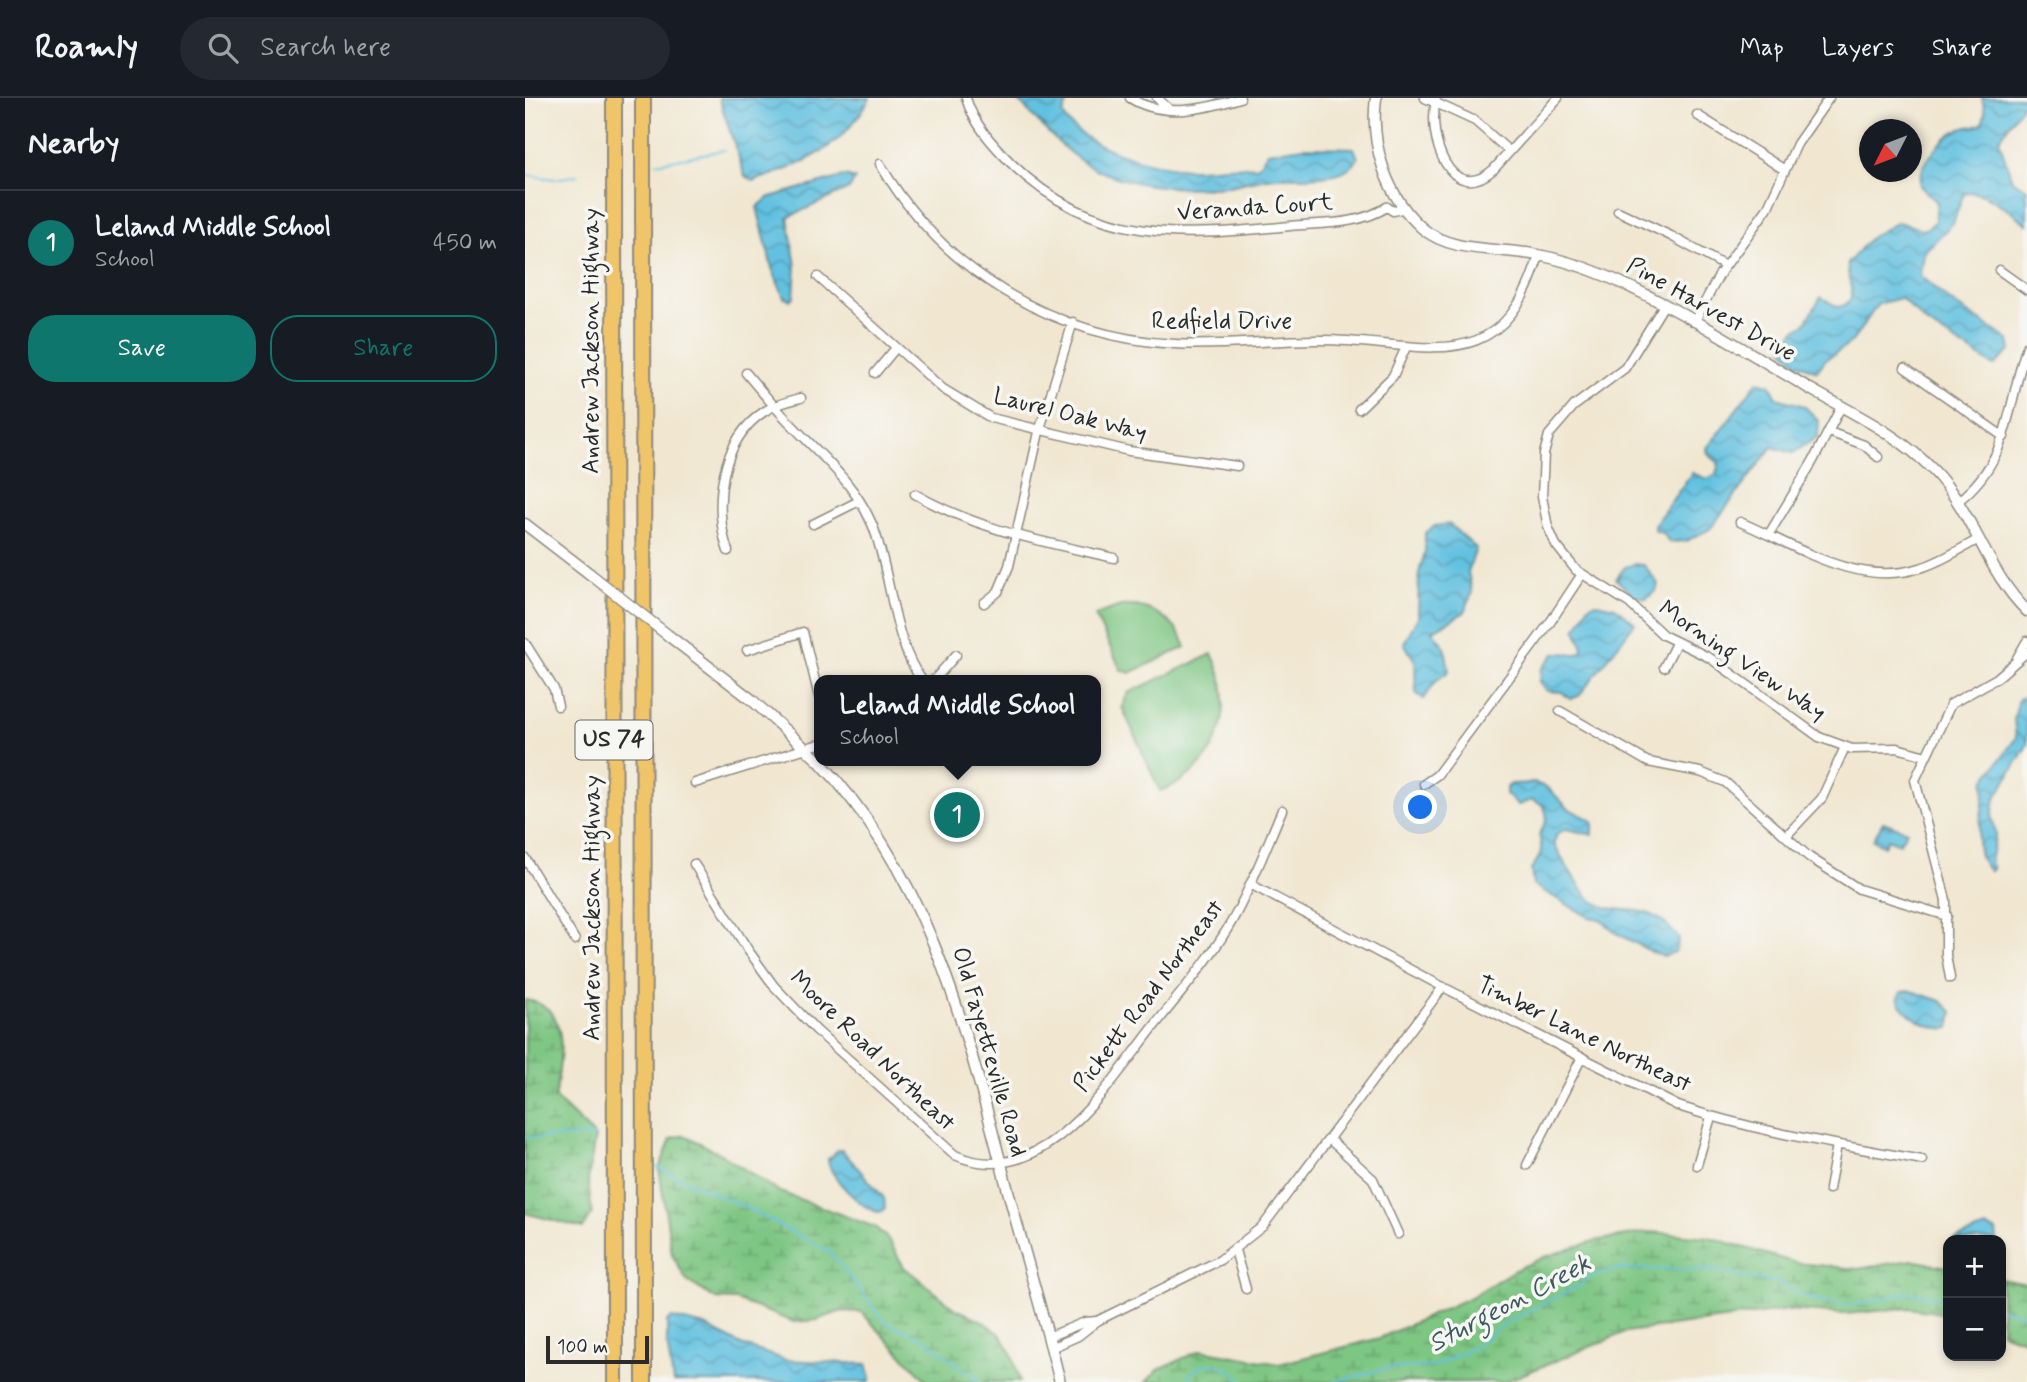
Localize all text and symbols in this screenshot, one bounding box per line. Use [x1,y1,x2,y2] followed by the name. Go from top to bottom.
[180,17,670,80] search box
[35,26,138,70] text: Roamly
[204,29,242,67] icon: search
[260,31,391,65] text: Search here
[1740,33,1784,64] text: Map
[1822,33,1894,64] text: Layers
[1932,33,1992,64] text: Share
[1859,119,1922,182] north arrow
[28,124,119,163] text: Nearby
[1176,187,1334,229] street label: Veranda Court
[576,208,610,474] street label: Andrew Jackson Highway
[95,211,331,245] text: Leland Middle School
[46,228,56,258] text: 1
[433,228,497,258] text: 450 m
[95,245,155,275] text: School
[1621,251,1801,369] street label: Pine Harvest Drive
[1152,306,1292,337] street label: Redfield Drive
[28,315,256,382] button: Save
[270,315,497,382] button: Share
[990,381,1150,449] street label: Laurel Oak Way
[1650,593,1832,731] street label: Morning View Way
[814,675,1101,766] popup
[840,689,1075,723] text: Leland Middle School
[575,720,653,760] road number: US 74
[840,723,899,753] text: School
[577,775,611,1041] street label: Andrew Jackson Highway
[934,789,980,841] pin: 1
[1403,790,1437,824] your location
[1067,893,1232,1098] street label: Pickett Road Northeast
[944,943,1034,1161] street label: Old Fayetteville Road
[782,964,962,1139] street label: Moore Road Northeast
[1472,970,1697,1101] street label: Timber Lane Northeast
[1943,1235,2006,1361] map controls
[1943,1235,2006,1298] button: +
[1423,1247,1599,1364] water label: Sturgeon Creek
[1943,1298,2006,1361] button: −
[546,1333,649,1365] scale bar
[557,1335,608,1360] text: 100 m

